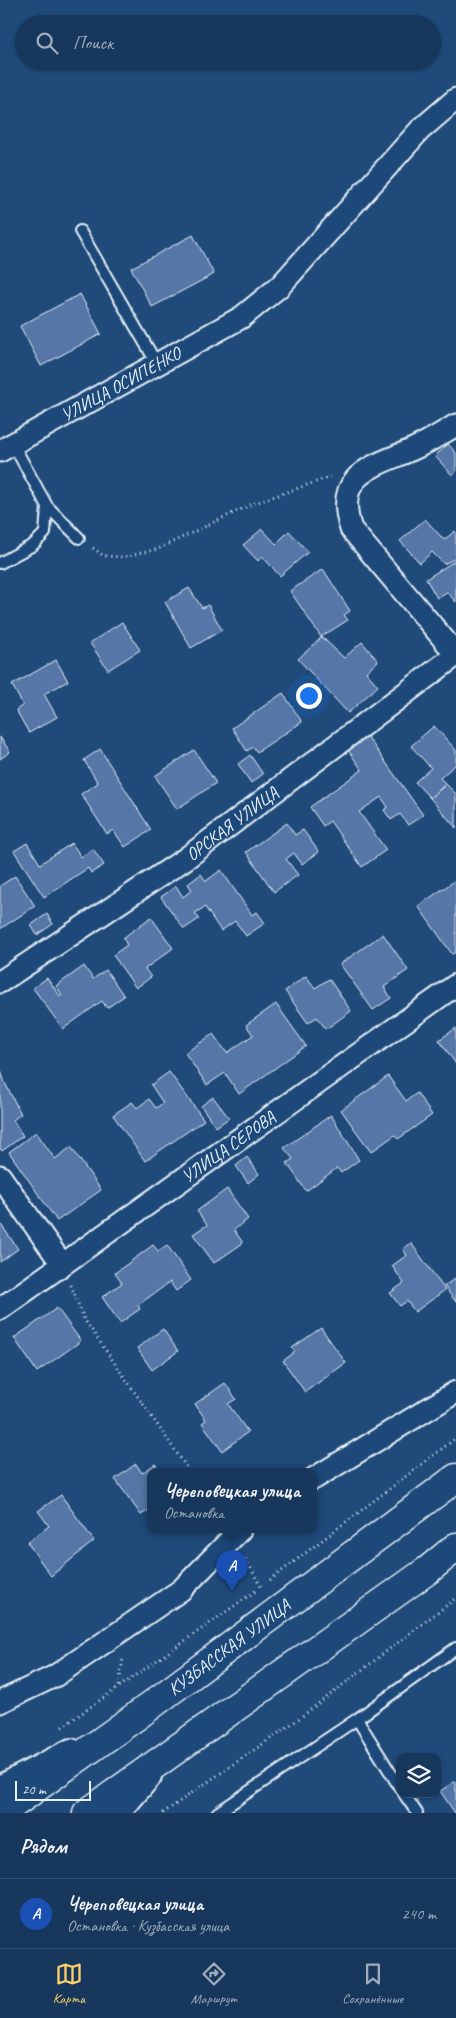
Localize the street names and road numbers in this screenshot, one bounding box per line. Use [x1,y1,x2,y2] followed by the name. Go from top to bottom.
[57,341,186,426] street label: УЛИЦА ОСИПЕНКО
[181,781,283,865] street label: ОРСКАЯ УЛИЦА
[177,1105,280,1188] street label: УЛИЦА СЕРОВА
[163,1594,295,1700] street label: КУЗБАССКАЯ УЛИЦА

